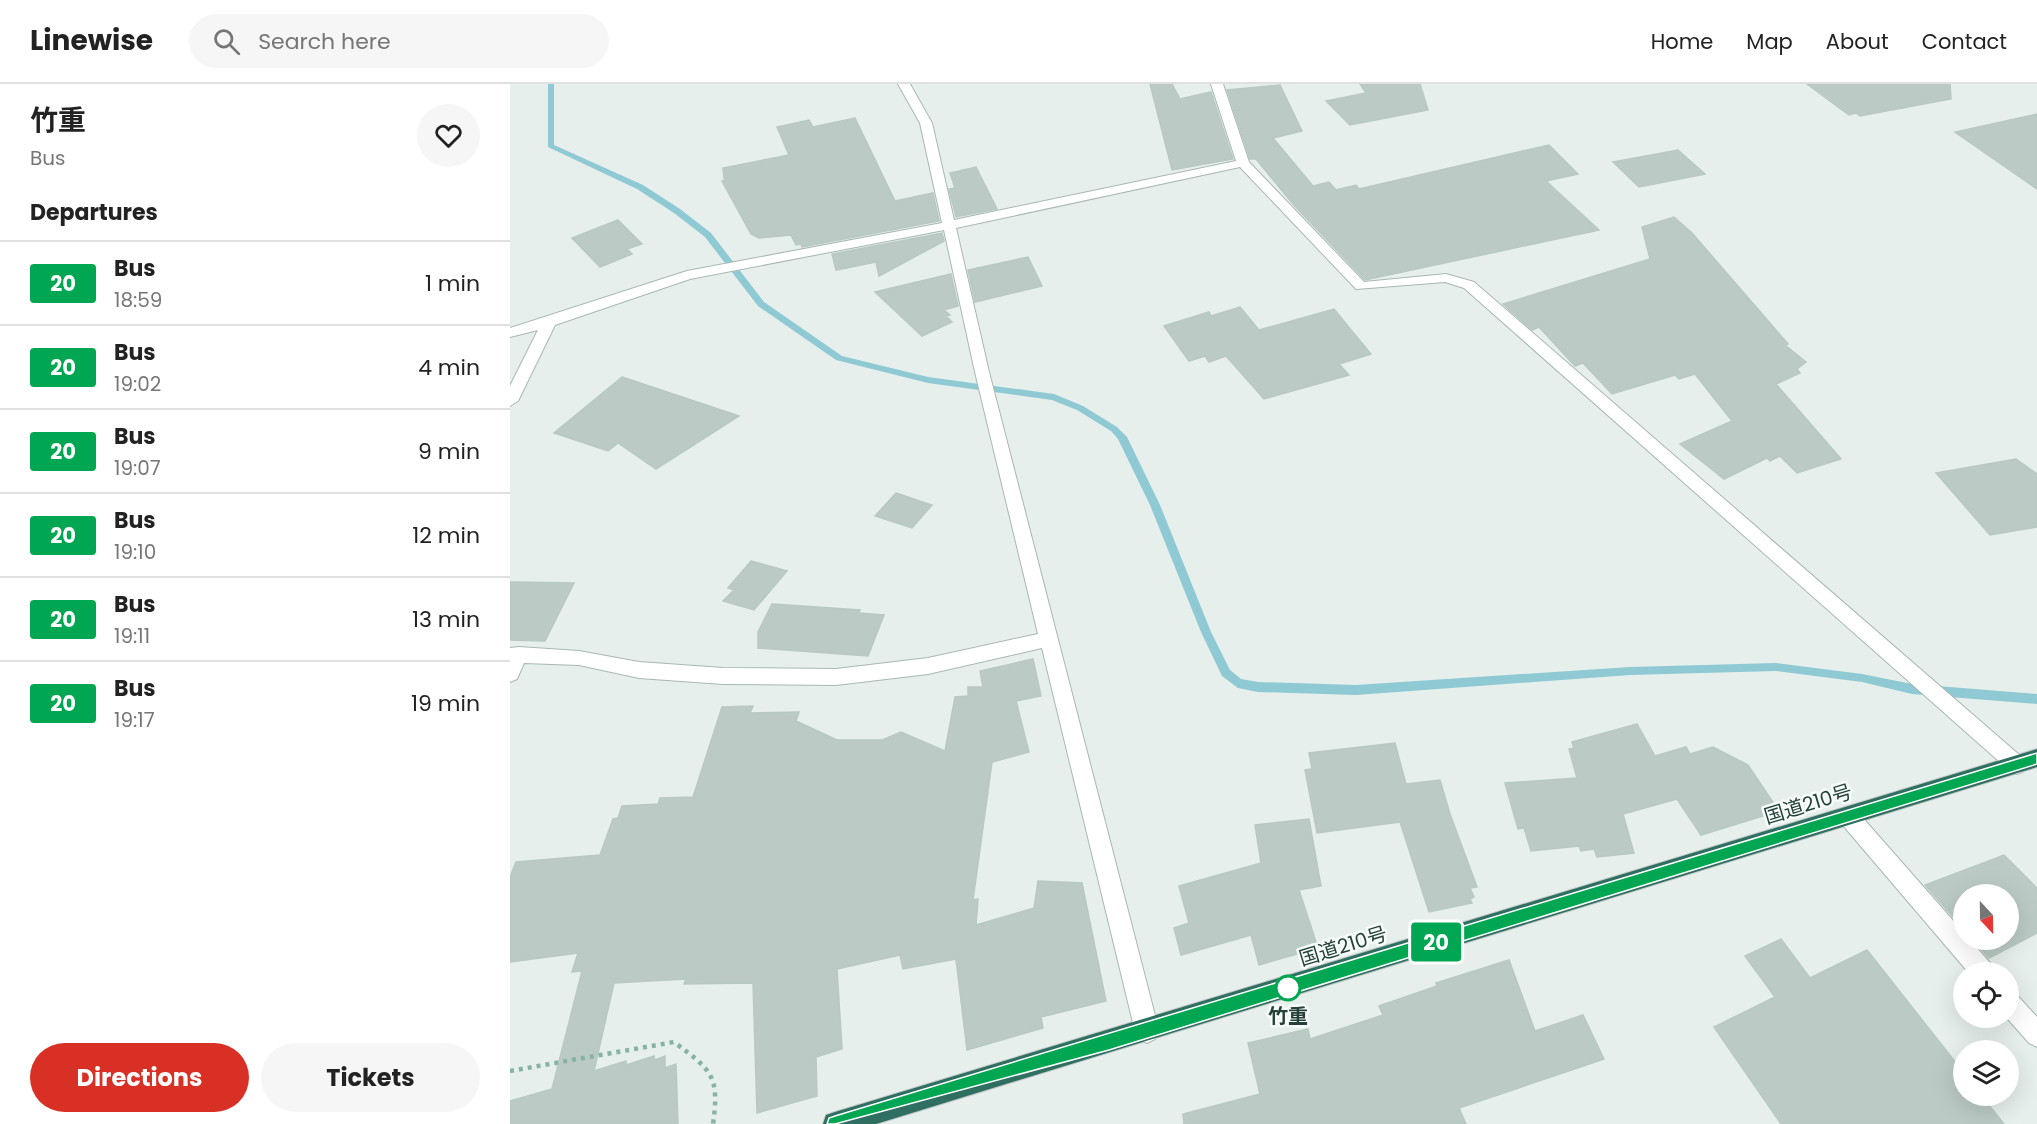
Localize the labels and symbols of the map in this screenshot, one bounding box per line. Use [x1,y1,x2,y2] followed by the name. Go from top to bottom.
[1761,777,1855,831] street label: 国道210号
[1953,884,2019,950] north arrow
[1296,919,1390,973] street label: 国道210号
[1409,922,1463,962] line badge: 20
[1275,975,1301,1001] marker: 竹重
[1268,1002,1308,1030] place label: 竹重

